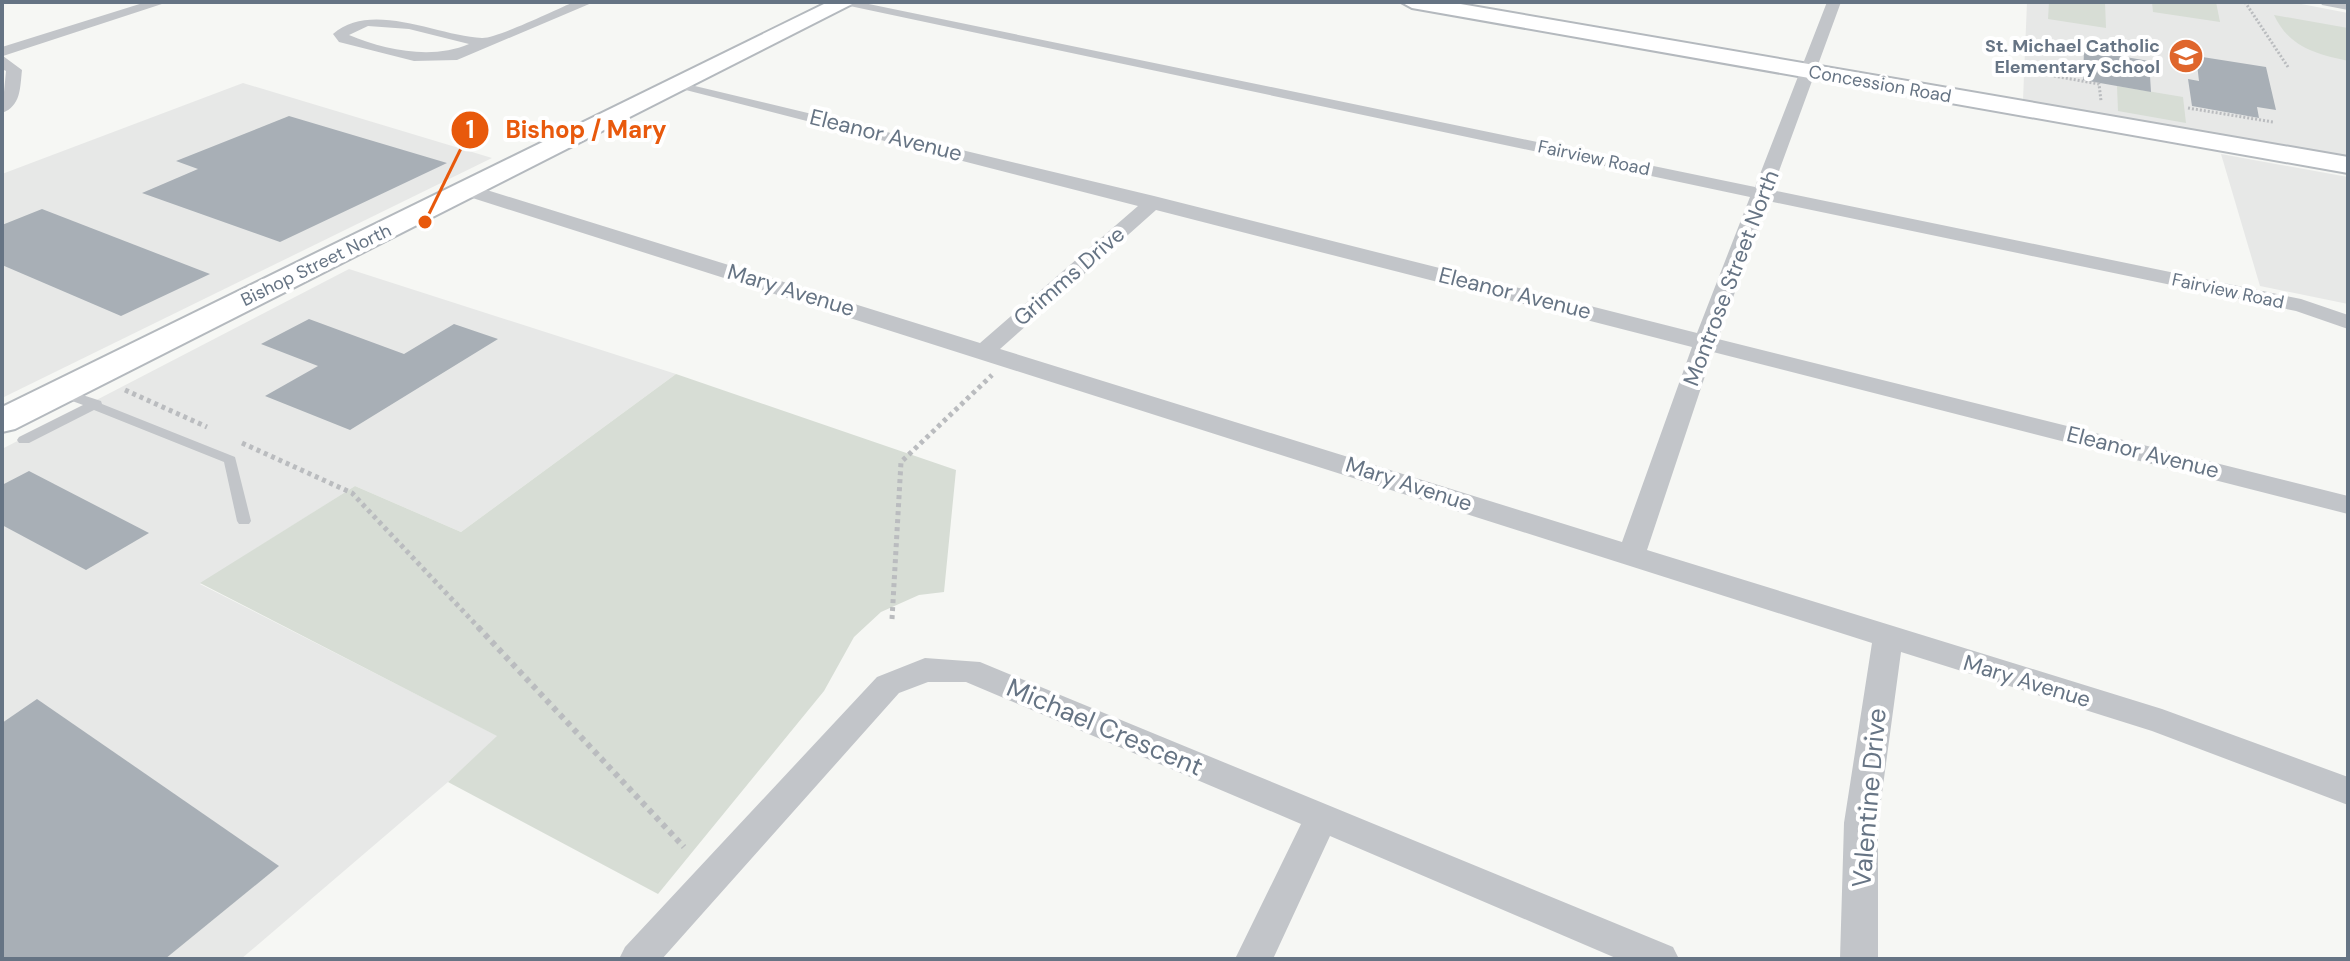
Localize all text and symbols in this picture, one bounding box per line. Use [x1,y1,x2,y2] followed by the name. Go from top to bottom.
[1985,34,2160,79] place label: St. Michael Catholic Elementary School
[2167,37,2205,75] school or university icon: St. Michael Catholic Elementary School
[1807,60,1953,108] street label: Concession Road
[807,102,965,168] street label: Eleanor Avenue
[450,106,683,154] callout: Bishop / Mary
[466,114,474,145] text: 1
[505,114,667,145] text: Bishop / Mary
[1536,134,1652,182] street label: Fairview Road
[1676,166,1786,390] street label: Montrose Street North
[237,218,395,312] street label: Bishop Street North
[1007,220,1131,332] street label: Grimms Drive
[724,257,858,323] street label: Mary Avenue
[1436,260,1594,326] street label: Eleanor Avenue
[2170,267,2286,315] street label: Fairview Road
[2064,419,2222,485] street label: Eleanor Avenue
[1342,450,1476,518] street label: Mary Avenue
[1960,648,2094,714] street label: Mary Avenue
[1002,670,1208,784] street label: Michael Crescent
[1844,707,1894,889] street label: Valentine Drive

